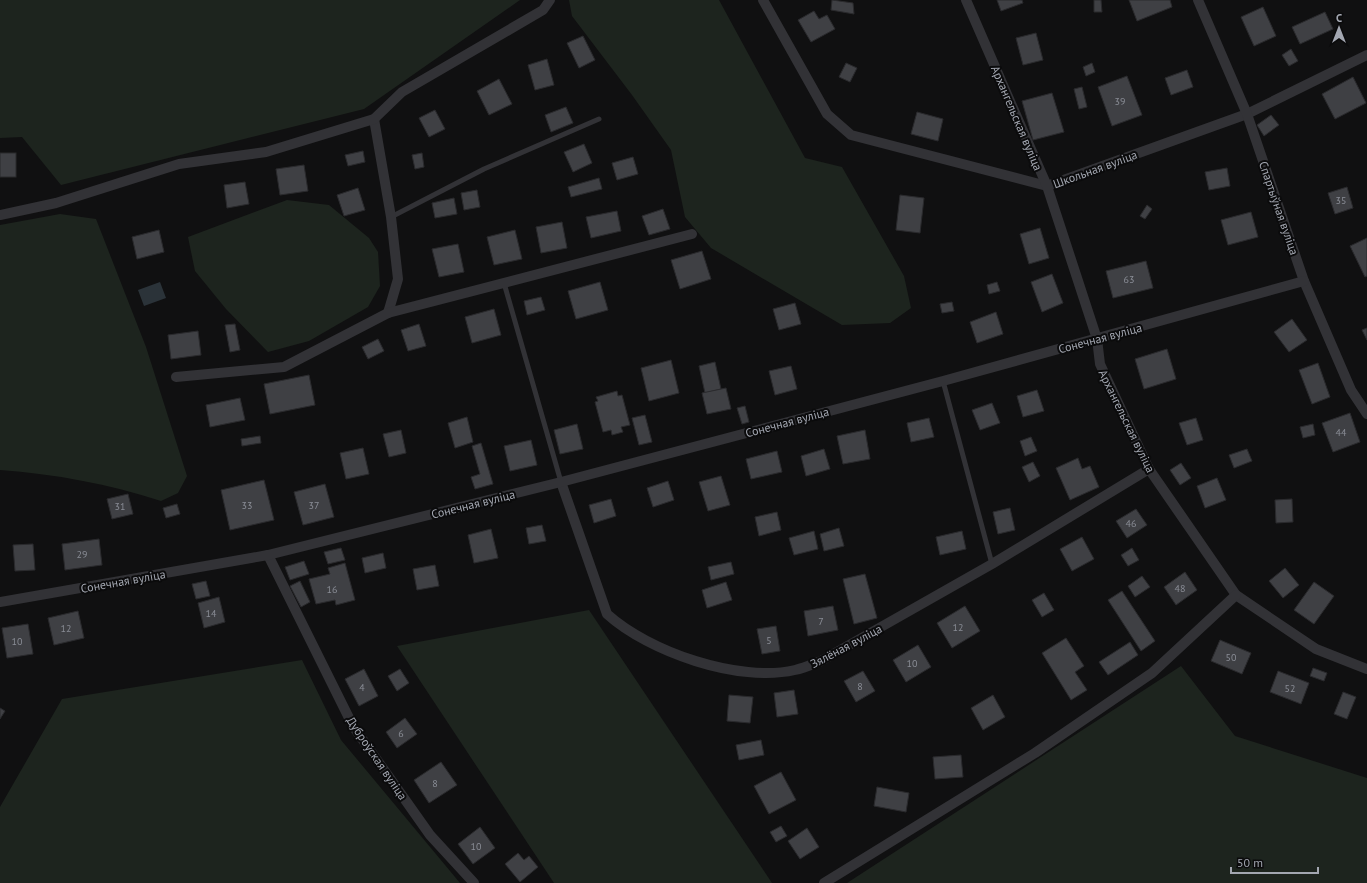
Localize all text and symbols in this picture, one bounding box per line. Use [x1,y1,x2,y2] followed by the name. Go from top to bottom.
[1319,8,1359,48] north arrow
[1336,11,1342,25] text: С
[988,63,1046,173] street label: Архангельская вуліца
[1115,95,1125,108] house number: 39
[1051,147,1139,191] street label: Школьная вуліца
[1256,159,1302,257] street label: Спартыўная вуліца
[1336,194,1346,207] house number: 35
[1124,273,1134,286] house number: 63
[1057,320,1143,356] street label: Сонечная вуліца
[1096,367,1158,475] street label: Архангельская вуліца
[744,404,830,440] street label: Сонечная вуліца
[1336,426,1347,439] house number: 44
[430,486,517,522] street label: Сонечная вуліца
[242,499,252,512] house number: 33
[309,499,319,512] house number: 37
[115,500,125,513] house number: 31
[1126,517,1136,530] house number: 46
[77,548,87,561] house number: 29
[79,566,167,596] street label: Сонечная вуліца
[1175,582,1185,595] house number: 48
[327,583,337,596] house number: 16
[206,607,217,620] house number: 14
[818,615,824,628] house number: 7
[808,621,884,671] street label: Зялёная вуліца
[953,621,963,634] house number: 12
[61,622,71,635] house number: 12
[766,634,772,647] house number: 5
[12,635,23,648] house number: 10
[1226,651,1237,664] house number: 50
[907,657,918,670] house number: 10
[857,680,863,693] house number: 8
[359,681,365,694] house number: 4
[1285,682,1295,695] house number: 52
[344,713,410,803] street label: Дуброўская вуліца
[398,727,404,740] house number: 6
[432,777,438,790] house number: 8
[471,840,482,853] house number: 10
[1231,849,1318,875] scale bar
[1237,855,1263,870] text: 50 m

